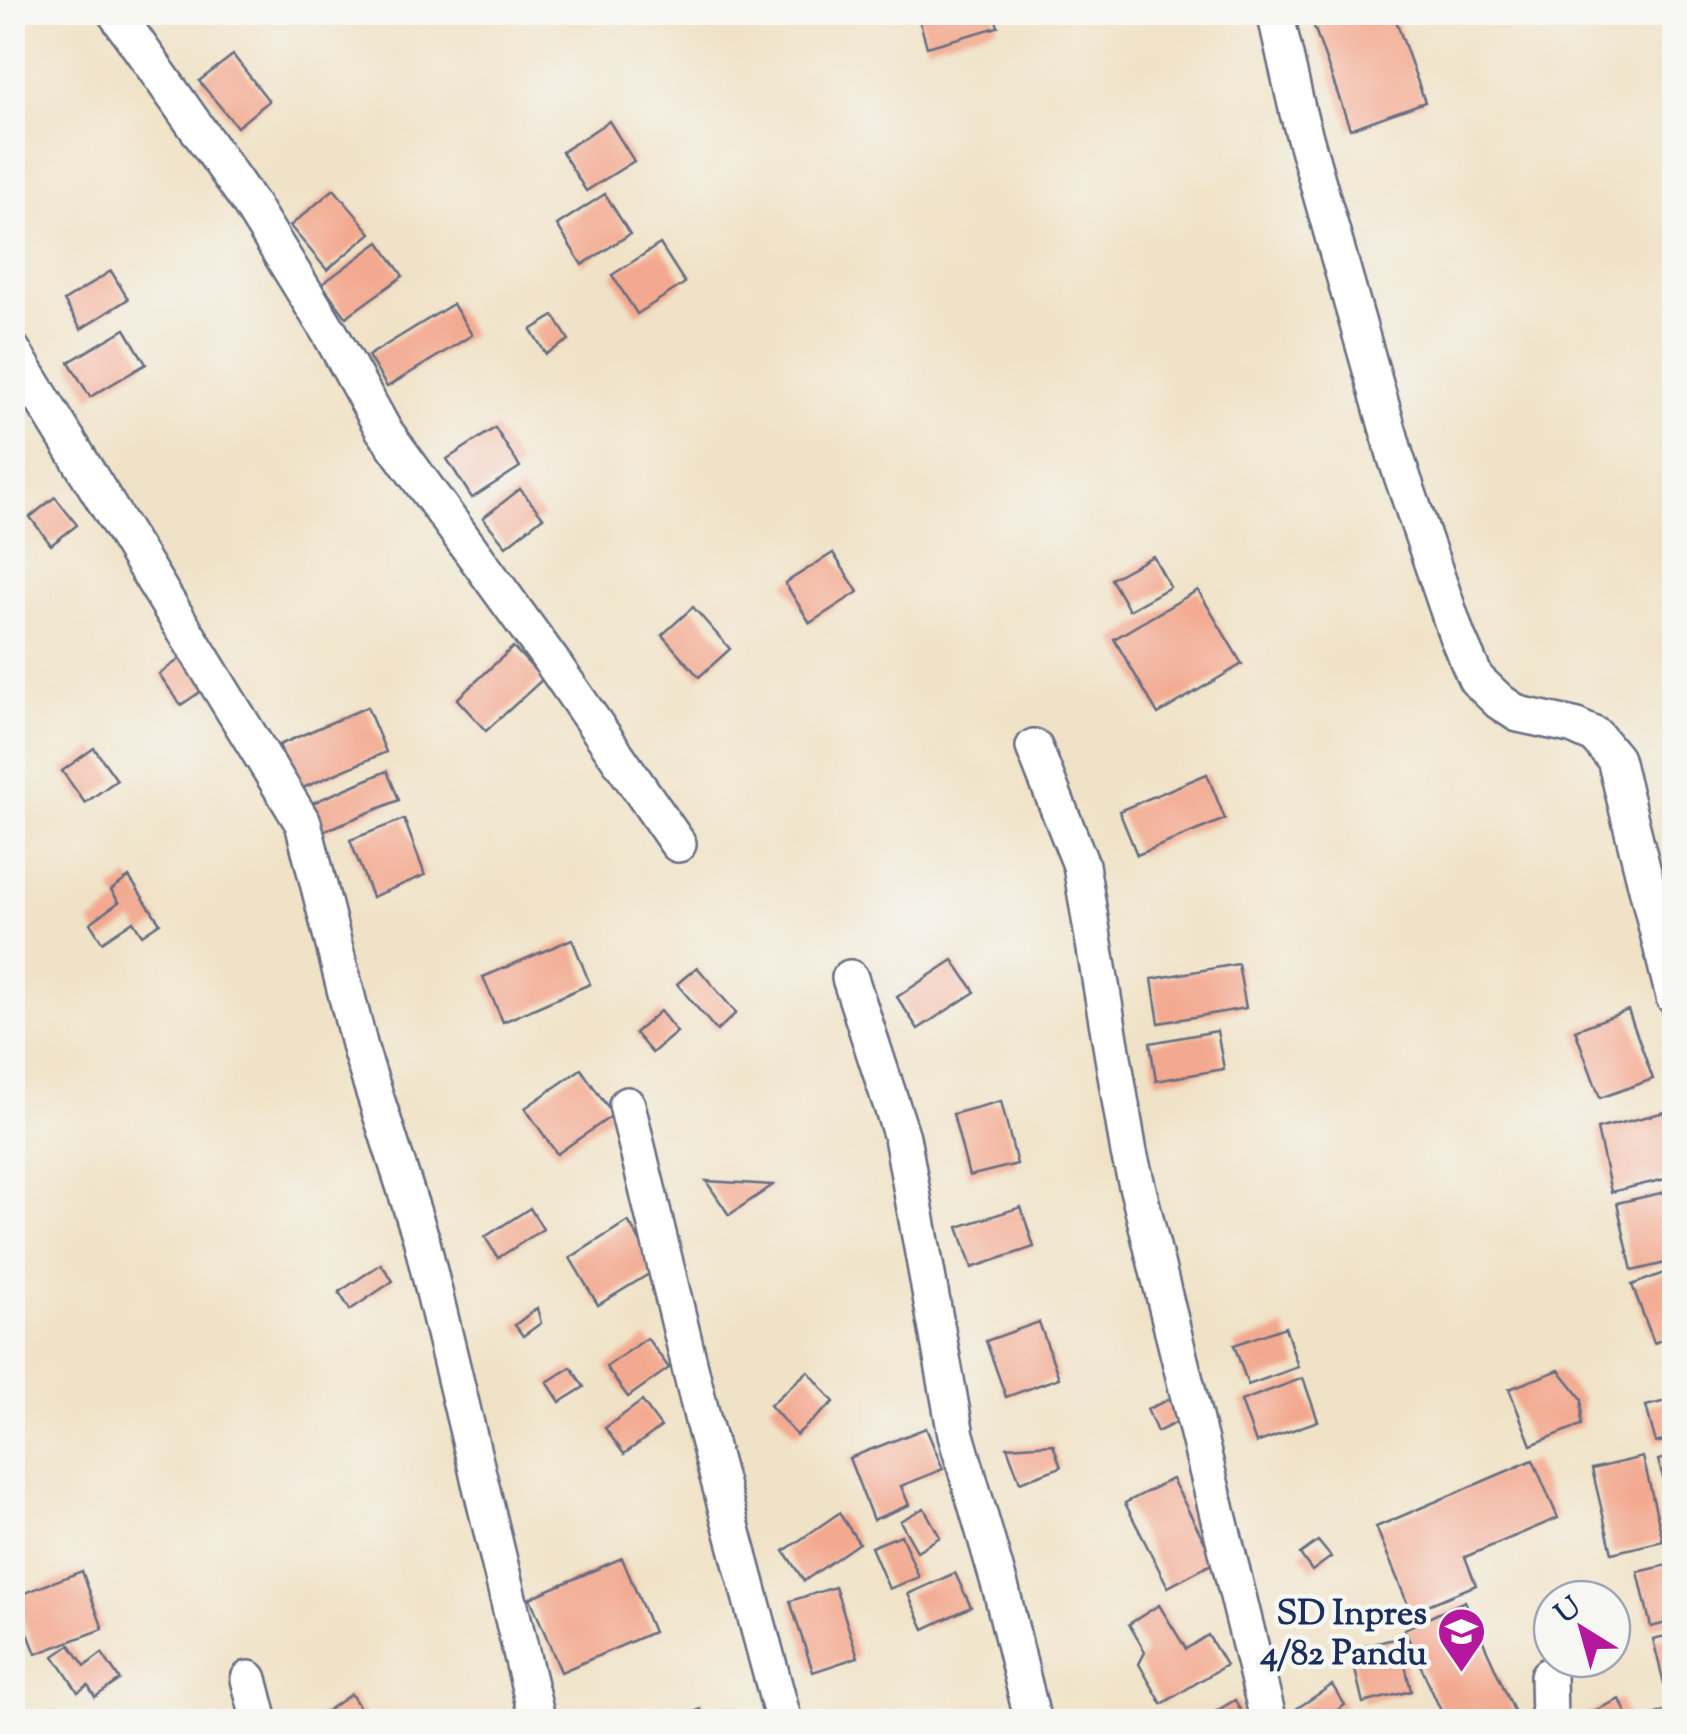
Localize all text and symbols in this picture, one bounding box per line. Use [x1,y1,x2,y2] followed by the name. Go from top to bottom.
[1532,1579,1632,1679] north arrow
[1548,1588,1590,1634] text: U
[1259,1590,1427,1681] place label: SD Inpres 4/82 Pandu
[1436,1606,1488,1674] school or university icon: SD Inpres 4/82 Pandu

